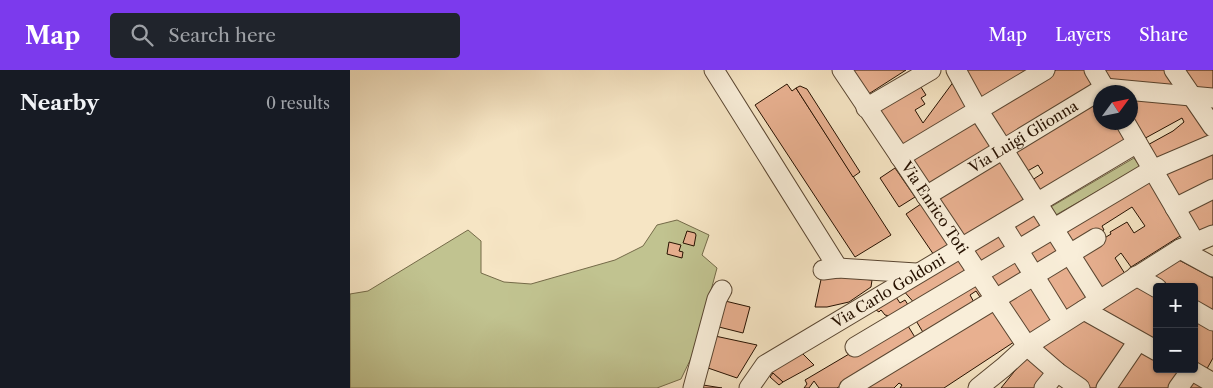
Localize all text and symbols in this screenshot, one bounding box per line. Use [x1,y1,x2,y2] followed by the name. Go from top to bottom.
[110,13,460,58] search box
[25,21,80,50] text: Map
[128,21,156,49] icon: search
[168,24,276,47] text: Search here
[989,24,1027,46] text: Map
[1055,24,1111,46] text: Layers
[1139,24,1188,46] text: Share
[1093,85,1138,130] north arrow
[20,90,99,115] text: Nearby
[266,93,330,113] text: 0 results
[964,96,1081,177] street label: Via Luigi Glionna
[897,157,973,258] street label: Via Enrico Toti
[827,249,949,332] street label: Via Carlo Goldoni
[1153,283,1198,373] map controls
[1153,283,1198,328] button: +
[1153,328,1198,373] button: −

